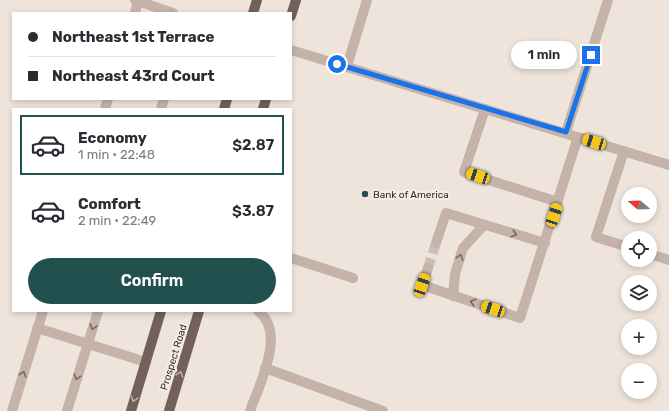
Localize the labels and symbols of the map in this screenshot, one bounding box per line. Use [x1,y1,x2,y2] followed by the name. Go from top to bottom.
[511,41,577,69] callout: 1 min
[582,46,600,64] route end
[328,55,346,73] route start
[581,133,607,151] car
[465,167,491,185] car
[621,187,657,223] north arrow
[360,189,370,199] marker: Bank of America
[373,189,449,201] place label: Bank of America
[545,202,563,228] car
[511,229,518,238] one-way arrow
[455,254,464,261] one-way arrow
[412,272,432,298] car
[470,298,477,307] one-way arrow
[480,300,506,318] car
[158,323,190,392] street label: Prospect Road
[89,324,97,331] one-way arrow
[18,370,27,377] one-way arrow
[175,370,184,377] one-way arrow
[73,374,82,381] one-way arrow
[130,396,139,403] one-way arrow

